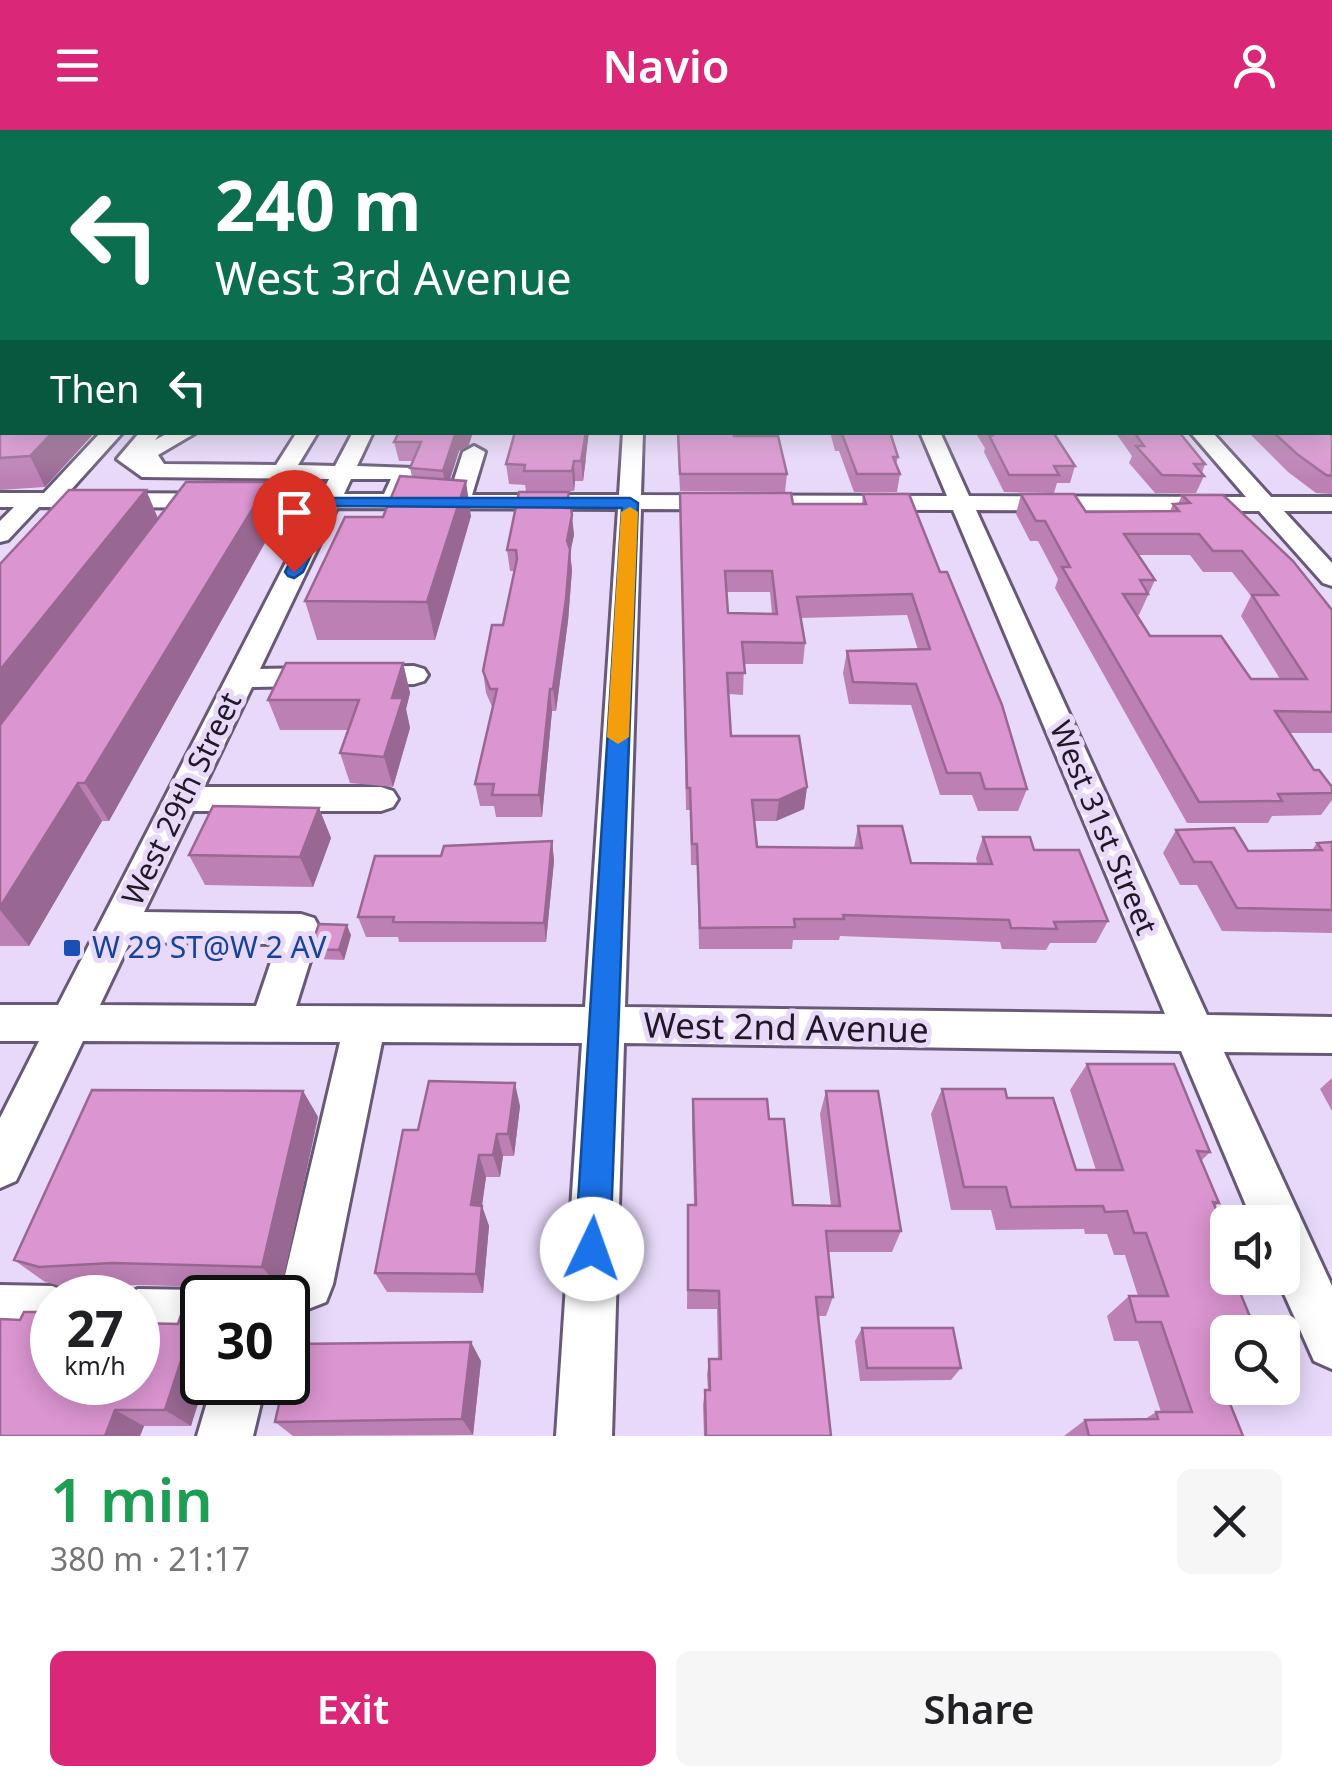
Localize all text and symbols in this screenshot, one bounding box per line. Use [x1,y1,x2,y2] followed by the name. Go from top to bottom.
[602,35,730,96] text: Navio
[50,38,105,93] icon: menu
[1227,38,1282,93] icon: person
[215,156,422,252] text: 240 m
[50,170,180,300] icon: left
[215,247,572,308] text: West 3rd Avenue
[160,360,215,415] icon: left
[50,362,140,414] text: Then
[252,470,337,573] pin
[267,485,322,540] icon: arrive
[111,685,250,912] street label: West 29th Street
[1041,714,1168,941] street label: West 31st Street
[92,926,327,967] place label: W 29 ST@W 2 AV
[61,937,83,959] marker: W 29 ST@W 2 AV
[643,1001,929,1052] street label: West 2nd Avenue
[540,1197,644,1301] position arrow
[1210,1205,1300,1405] map controls
[1210,1205,1300,1295] button: sound
[180,1275,310,1405] speed limit sign: 30
[66,1294,124,1362] text: 27
[1210,1315,1300,1405] button: search
[64,1348,126,1382] text: km/h
[50,1458,213,1540] text: 1 min
[1177,1469,1282,1574] button: close
[50,1537,250,1580] text: 380 m · 21:17
[50,1651,656,1766] button: Exit
[676,1651,1282,1766] button: Share

